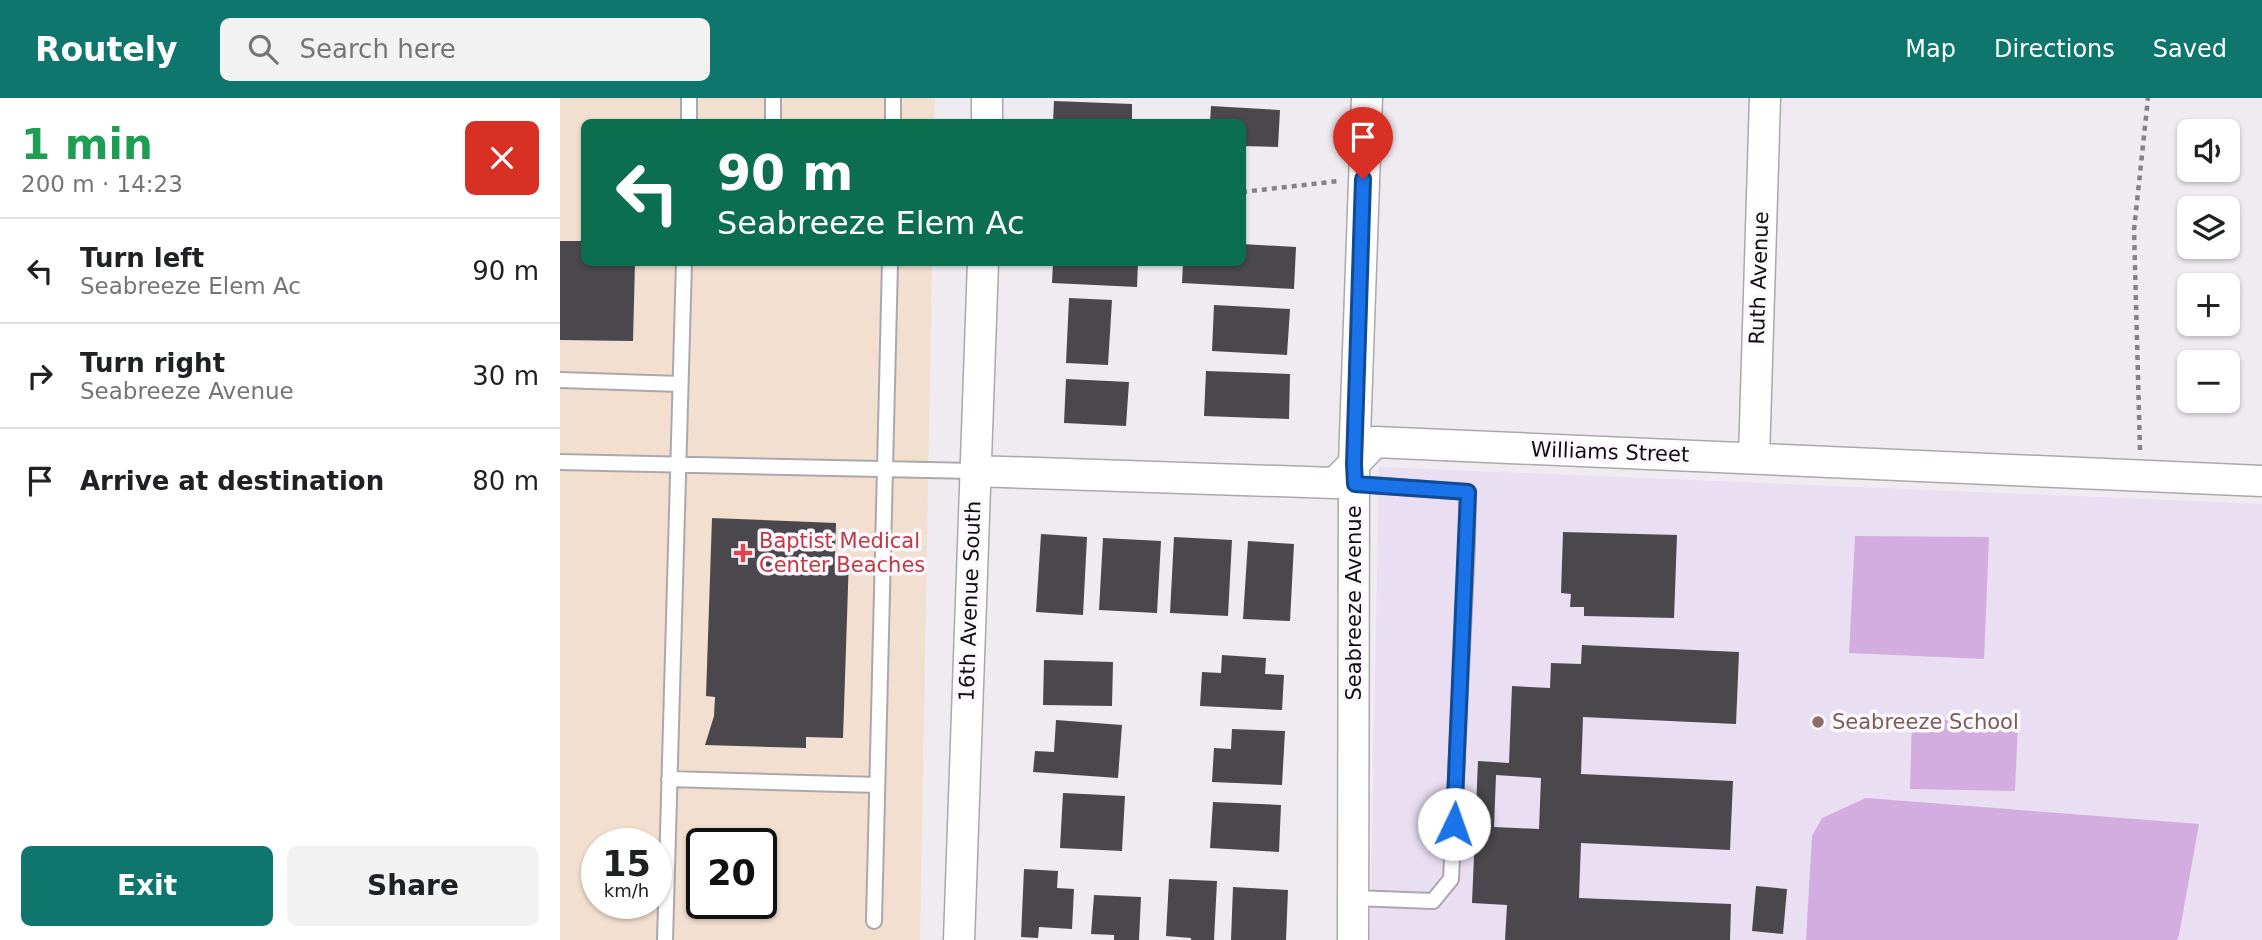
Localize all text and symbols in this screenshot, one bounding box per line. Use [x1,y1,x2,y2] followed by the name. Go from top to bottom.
[220,18,710,81] search box
[35,30,178,69] text: Routely
[244,30,282,68] icon: search
[300,34,456,64] text: Search here
[1905,35,1956,63] text: Map
[1994,35,2115,63] text: Directions
[2153,35,2227,63] text: Saved
[1333,107,1393,179] pin
[1344,118,1382,156] icon: arrive
[2177,119,2240,413] map controls
[2177,119,2240,182] button: sound
[21,120,153,169] text: 1 min
[465,121,539,195] button: close
[717,145,853,202] text: 90 m
[602,147,693,238] icon: left
[21,171,183,197] text: 200 m · 14:23
[2177,196,2240,259] button: layers
[717,204,1024,242] text: Seabreeze Elem Ac
[1745,211,1773,345] street label: Ruth Avenue
[80,243,204,273] text: Turn left
[21,252,59,290] icon: left
[472,256,539,286] text: 90 m
[80,273,301,299] text: Seabreeze Elem Ac
[2177,273,2240,336] button: +
[80,348,225,378] text: Turn right
[2177,350,2240,413] button: −
[21,357,59,395] icon: right
[472,361,539,391] text: 30 m
[80,378,294,404] text: Seabreeze Avenue
[1530,437,1690,467] street label: Williams Street
[21,462,59,500] icon: arrive
[80,466,384,496] text: Arrive at destination
[472,466,539,496] text: 80 m
[955,500,985,702] street label: 16th Avenue South
[1342,505,1366,701] street label: Seabreeze Avenue
[759,529,925,577] place label: Baptist Medical Center Beaches
[733,543,753,563] marker: Baptist Medical Center Beaches
[1832,710,2019,734] place label: Seabreeze School
[1810,714,1826,730] marker: Seabreeze School
[1417,787,1491,861] position arrow
[686,828,777,919] speed limit sign: 20
[602,844,651,884] text: 15
[21,846,273,926] button: Exit
[287,846,539,926] button: Share
[604,880,649,901] text: km/h

